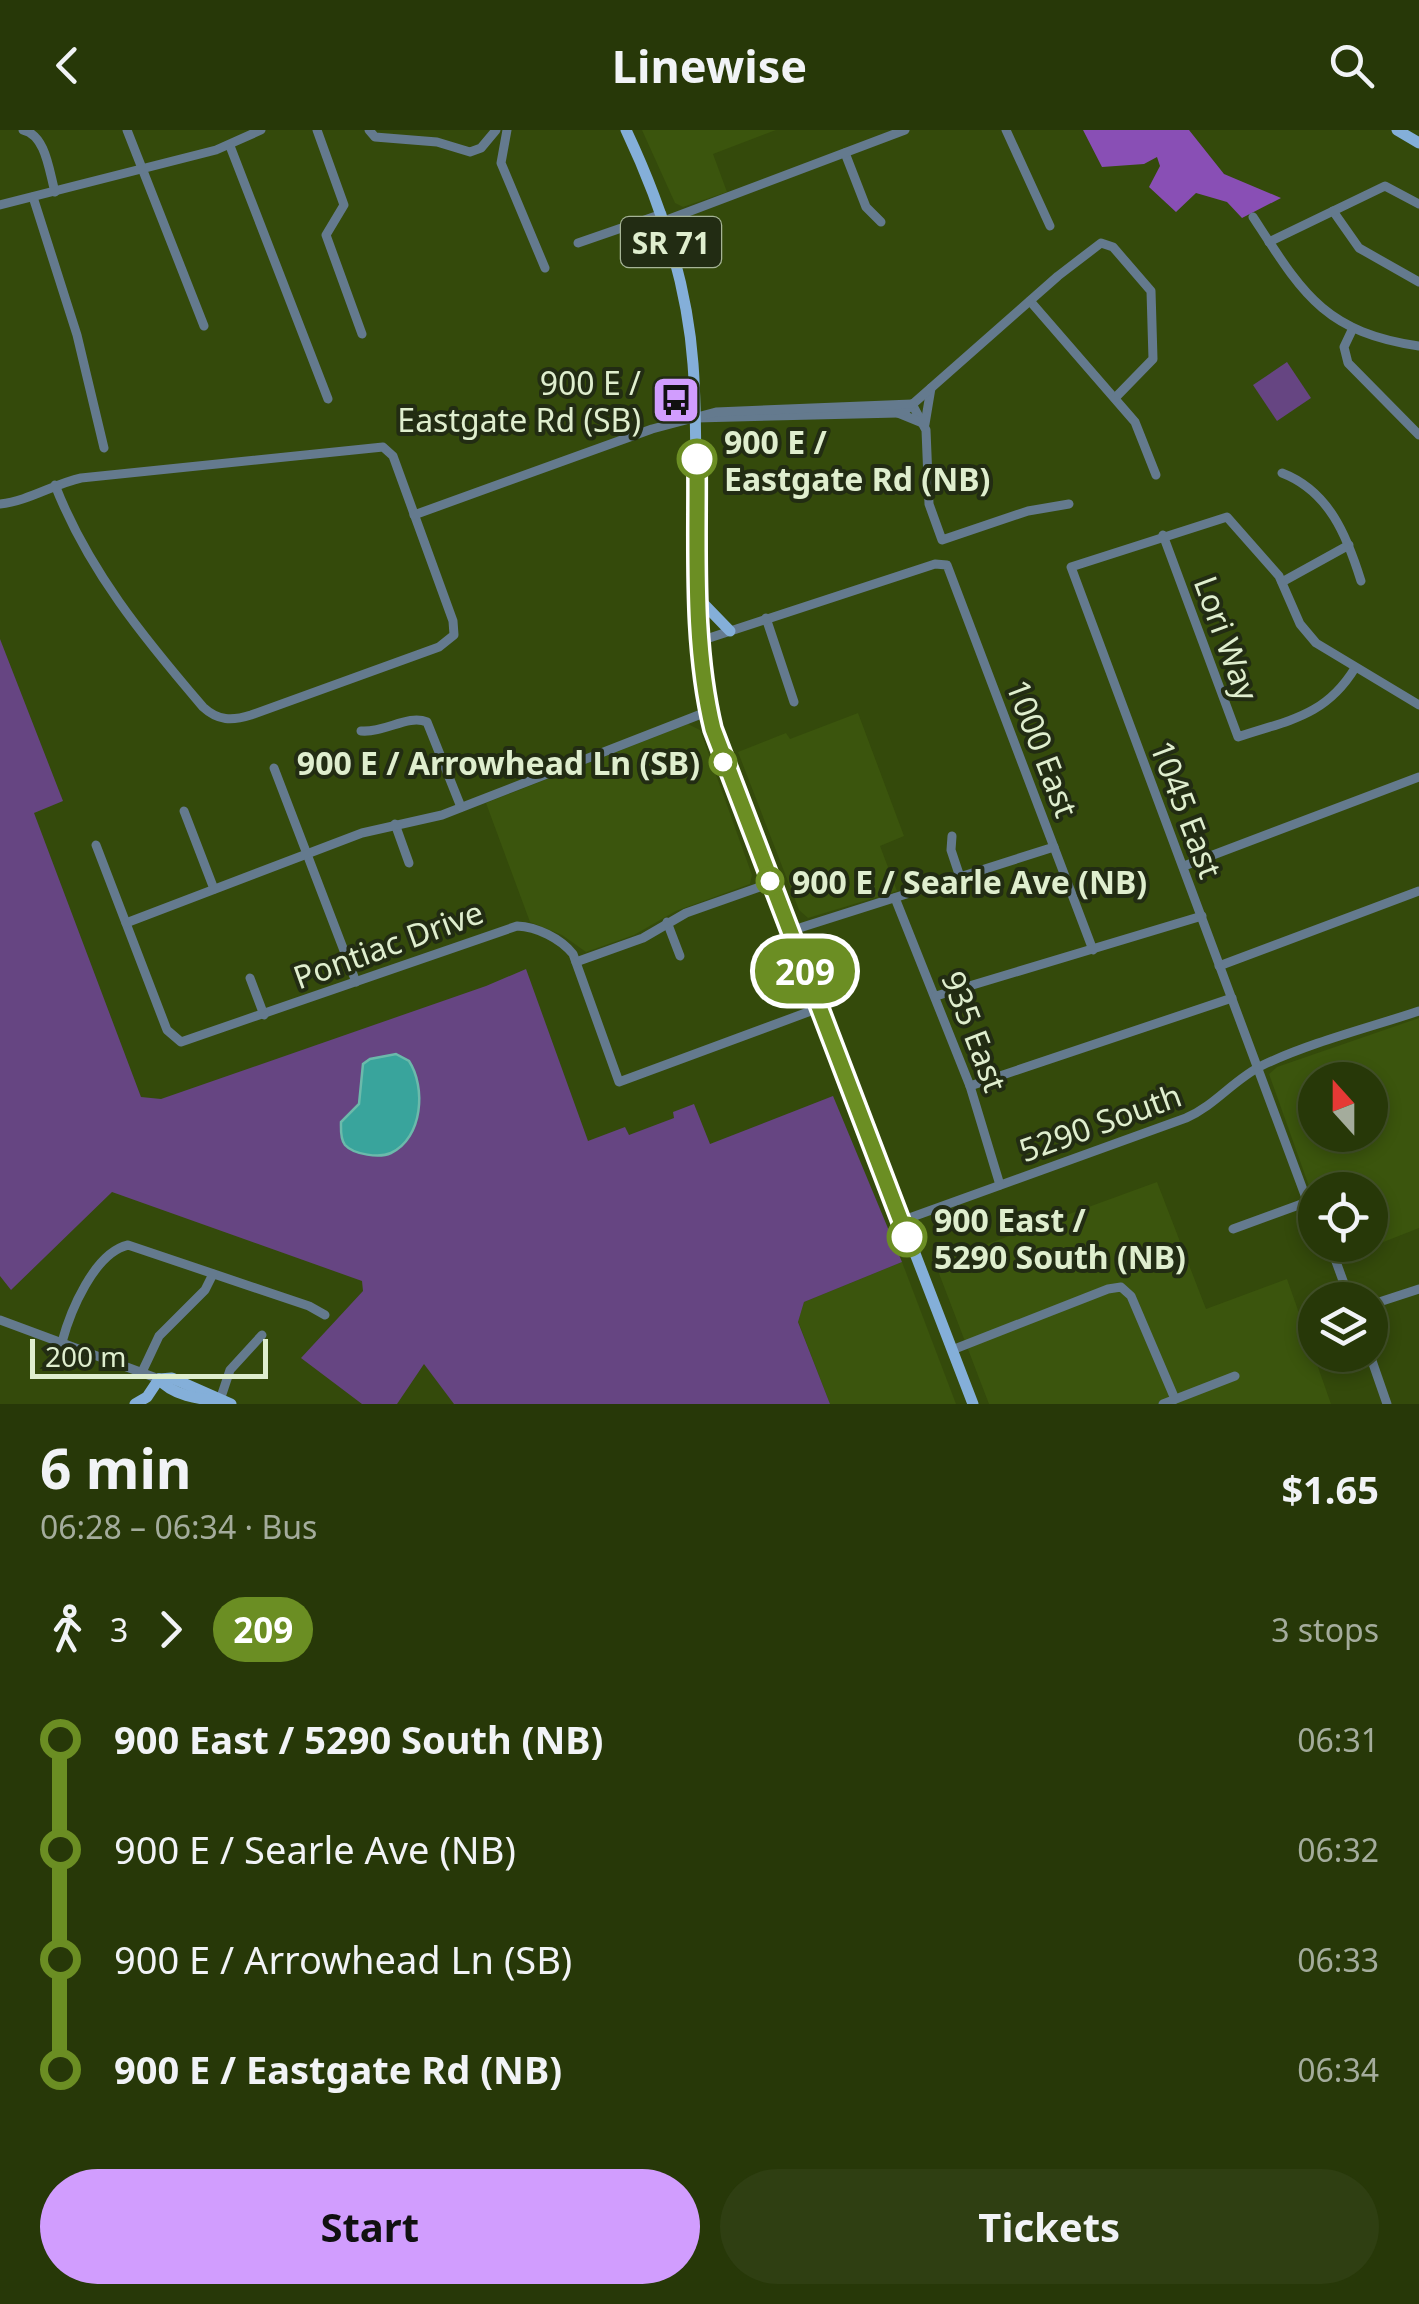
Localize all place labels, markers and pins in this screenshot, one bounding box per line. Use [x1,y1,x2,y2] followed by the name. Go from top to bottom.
[397,361,641,441] place label: 900 E / Eastgate Rd (SB)
[650,374,702,426] bus stop icon: 900 E / Eastgate Rd (SB)
[724,420,990,500] place label: 900 E / Eastgate Rd (NB)
[678,440,716,478] marker: 900 E / Eastgate Rd (NB)
[297,741,700,784] place label: 900 E / Arrowhead Ln (SB)
[710,749,736,775] marker: 900 E / Arrowhead Ln (SB)
[792,860,1147,903] place label: 900 E / Searle Ave (NB)
[757,868,783,894] marker: 900 E / Searle Ave (NB)
[934,1198,1186,1278] place label: 900 East / 5290 South (NB)
[888,1218,926,1256] marker: 900 East / 5290 South (NB)

